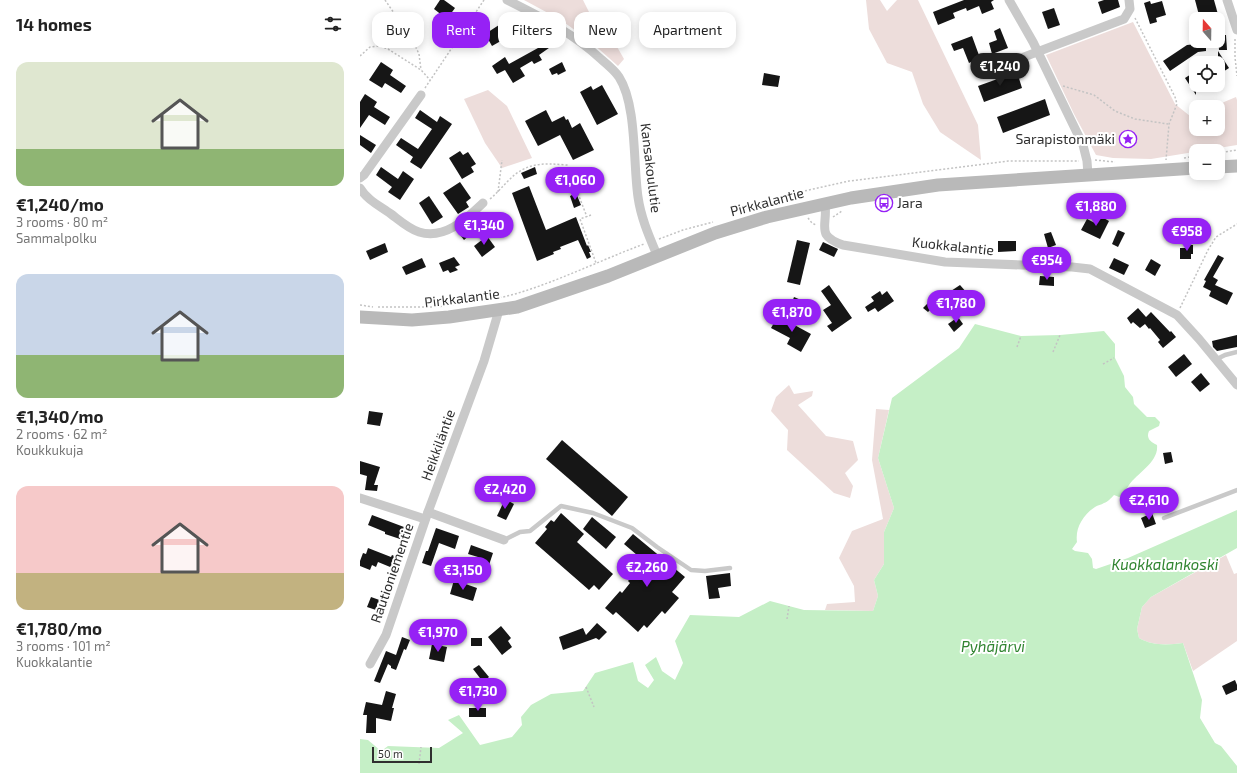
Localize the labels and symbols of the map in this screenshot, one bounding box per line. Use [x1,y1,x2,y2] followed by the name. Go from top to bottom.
[1189,12,1225,48] north arrow
[967,53,1033,87] pin: €1,240
[638,122,665,214] street label: Kansakoulutie
[1118,129,1138,149] place icon: Sarapistonmäki
[1015,130,1115,147] place label: Sarapistonmäki
[542,167,608,201] pin: €1,060
[728,184,806,220] street label: Pirkkalantie
[874,193,894,213] bus stop icon: Jara
[1063,193,1129,227] pin: €1,880
[897,194,923,211] place label: Jara
[451,212,517,246] pin: €1,340
[1163,218,1211,252] pin: €958
[911,233,995,258] street label: Kuokkalantie
[1023,247,1071,281] pin: €954
[423,284,500,311] street label: Pirkkalantie
[923,290,989,324] pin: €1,780
[759,299,825,333] pin: €1,870
[417,407,458,483] street label: Heikkiläntie
[472,476,538,510] pin: €2,420
[1116,487,1182,521] pin: €2,610
[366,521,417,625] street label: Rautioniementie
[614,554,680,588] pin: €2,260
[1112,555,1219,573] water label: Kuokkalankoski
[430,557,496,591] pin: €3,150
[405,619,471,653] pin: €1,970
[961,637,1025,656] water label: Pyhäjärvi
[445,678,511,712] pin: €1,730
[372,745,432,764] scale bar

